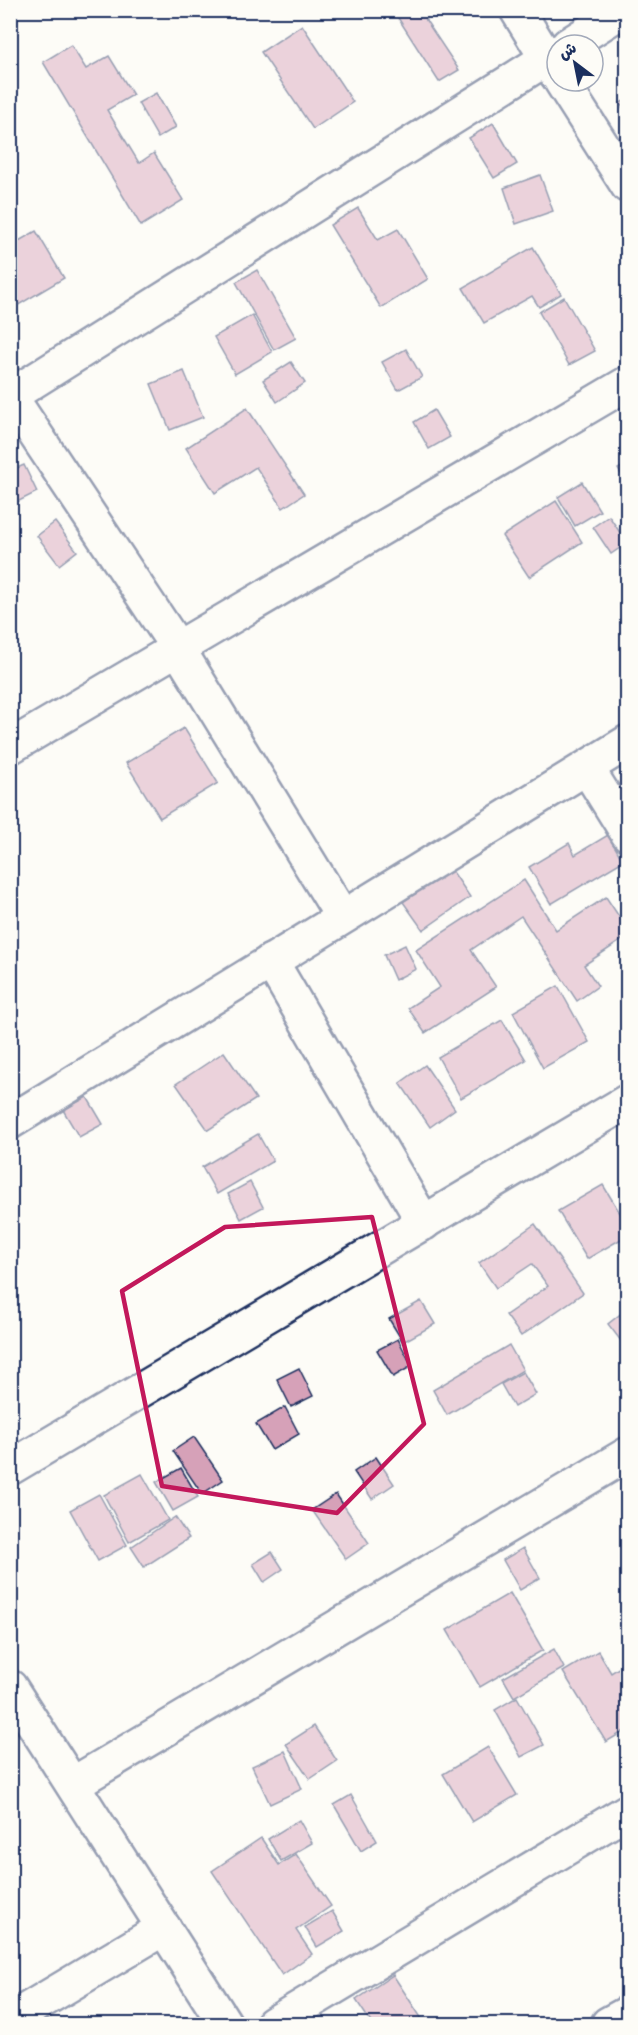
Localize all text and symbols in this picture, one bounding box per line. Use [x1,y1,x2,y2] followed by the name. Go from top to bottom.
[545,33,605,93] north arrow
[555,38,582,67] text: ش

